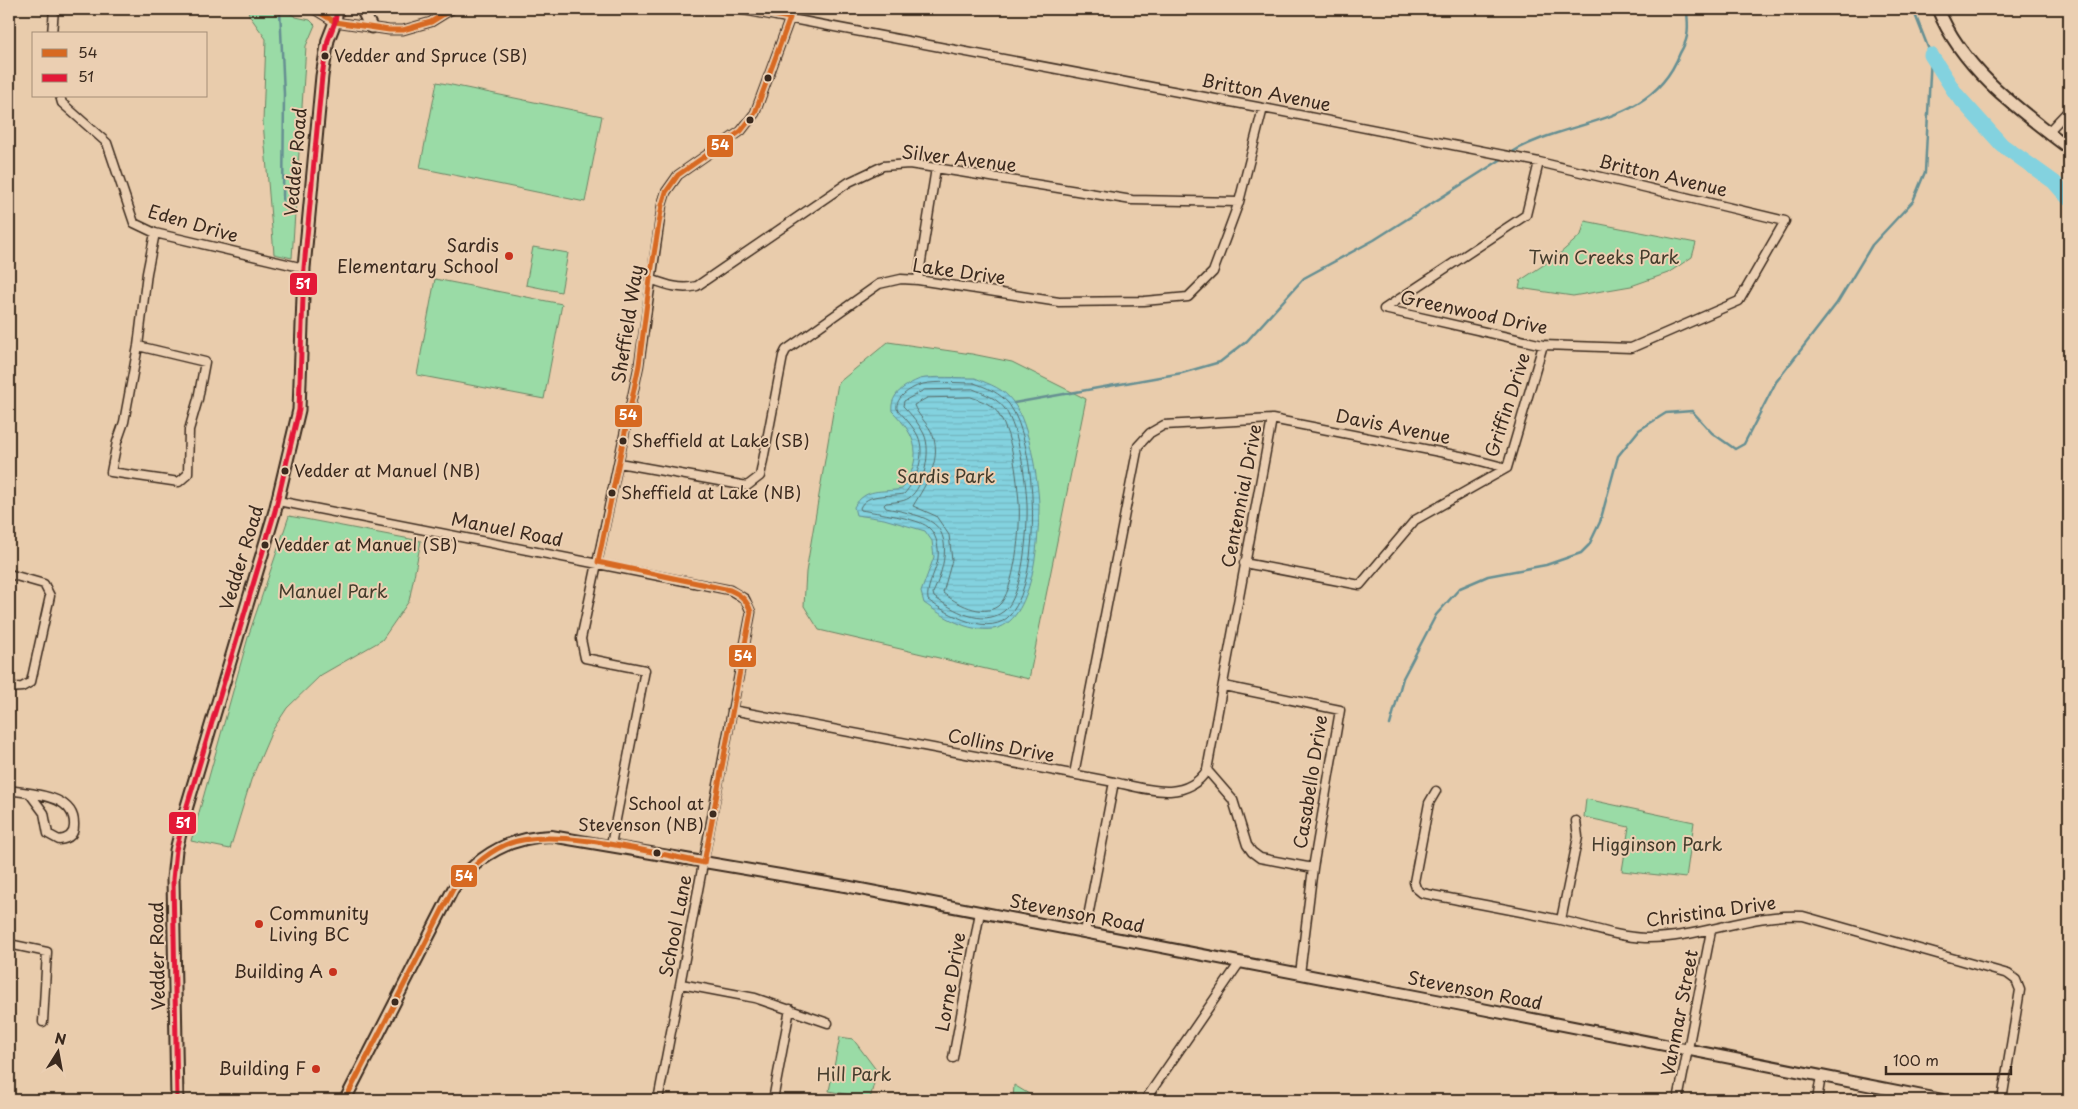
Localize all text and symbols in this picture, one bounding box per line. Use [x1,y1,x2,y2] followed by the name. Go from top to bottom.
[32,32,208,98] legend
[78,40,98,63] text: 54
[334,42,527,68] place label: Vedder and Spruce (SB)
[320,51,330,61] marker: Vedder and Spruce (SB)
[78,64,94,87] text: 51
[1199,66,1334,117] street label: Britton Avenue
[763,73,773,83] unlabelled marker
[276,106,313,217] street label: Vedder Road
[745,115,755,125] unlabelled marker
[706,134,734,158] line badge: 54
[711,134,730,155] text: 54
[900,137,1018,178] street label: Silver Avenue
[1596,147,1731,203] street label: Britton Avenue
[145,197,242,248] street label: Eden Drive
[337,231,499,279] place label: Sardis Elementary School
[1528,243,1680,270] park label: Twin Creeks Park
[503,250,515,262] marker: Sardis Elementary School
[911,251,1007,290] street label: Lake Drive
[604,262,649,385] street label: Sheffield Way
[289,272,318,296] line badge: 51
[295,273,311,294] text: 51
[1398,283,1551,340] street label: Greenwood Drive
[1477,349,1536,460] street label: Griffin Drive
[1334,401,1453,450] street label: Davis Avenue
[614,404,643,428] line badge: 54
[619,404,638,425] text: 54
[1213,422,1268,570] street label: Centennial Drive
[632,427,810,453] place label: Sheffield at Lake (SB)
[618,436,628,446] marker: Sheffield at Lake (SB)
[294,457,480,483] place label: Vedder at Manuel (NB)
[897,462,995,489] park label: Sardis Park
[280,466,290,476] marker: Vedder at Manuel (NB)
[621,479,801,505] place label: Sheffield at Lake (NB)
[607,488,617,498] marker: Sheffield at Lake (NB)
[212,502,269,614] street label: Vedder Road
[449,504,565,553] street label: Manuel Road
[274,531,458,557] place label: Vedder at Manuel (SB)
[260,540,270,550] marker: Vedder at Manuel (SB)
[278,577,388,604] park label: Manuel Park
[728,644,757,668] line badge: 54
[734,645,753,666] text: 54
[1286,713,1333,851] street label: Casabello Drive
[945,721,1057,768] street label: Collins Drive
[578,790,704,837] place label: School at Stevenson (NB)
[708,809,718,819] marker: School at Stevenson (NB)
[168,811,197,835] line badge: 51
[175,812,191,833] text: 51
[1592,830,1722,857] park label: Higginson Park
[652,848,662,858] unlabelled marker
[450,864,478,888] line badge: 54
[455,865,474,886] text: 54
[651,872,698,979] street label: School Lane
[1008,886,1147,939] street label: Stevenson Road
[1644,888,1778,933] street label: Christina Drive
[269,899,369,947] place label: Community Living BC
[142,901,171,1011] street label: Vedder Road
[253,918,265,930] marker: Community Living BC
[927,930,972,1034] street label: Lorne Drive
[1653,947,1704,1078] street label: Vanmar Street
[233,957,323,984] place label: Building A
[1406,963,1545,1016] street label: Stevenson Road
[327,966,339,978] marker: Building A
[390,997,400,1007] unlabelled marker
[32,1026,82,1076] north arrow
[53,1027,68,1050] text: N
[1886,1044,2010,1076] scale bar
[1893,1048,1939,1071] text: 100 m
[218,1054,306,1081] place label: Building F
[817,1060,891,1087] park label: Hill Park
[310,1063,322,1075] marker: Building F

